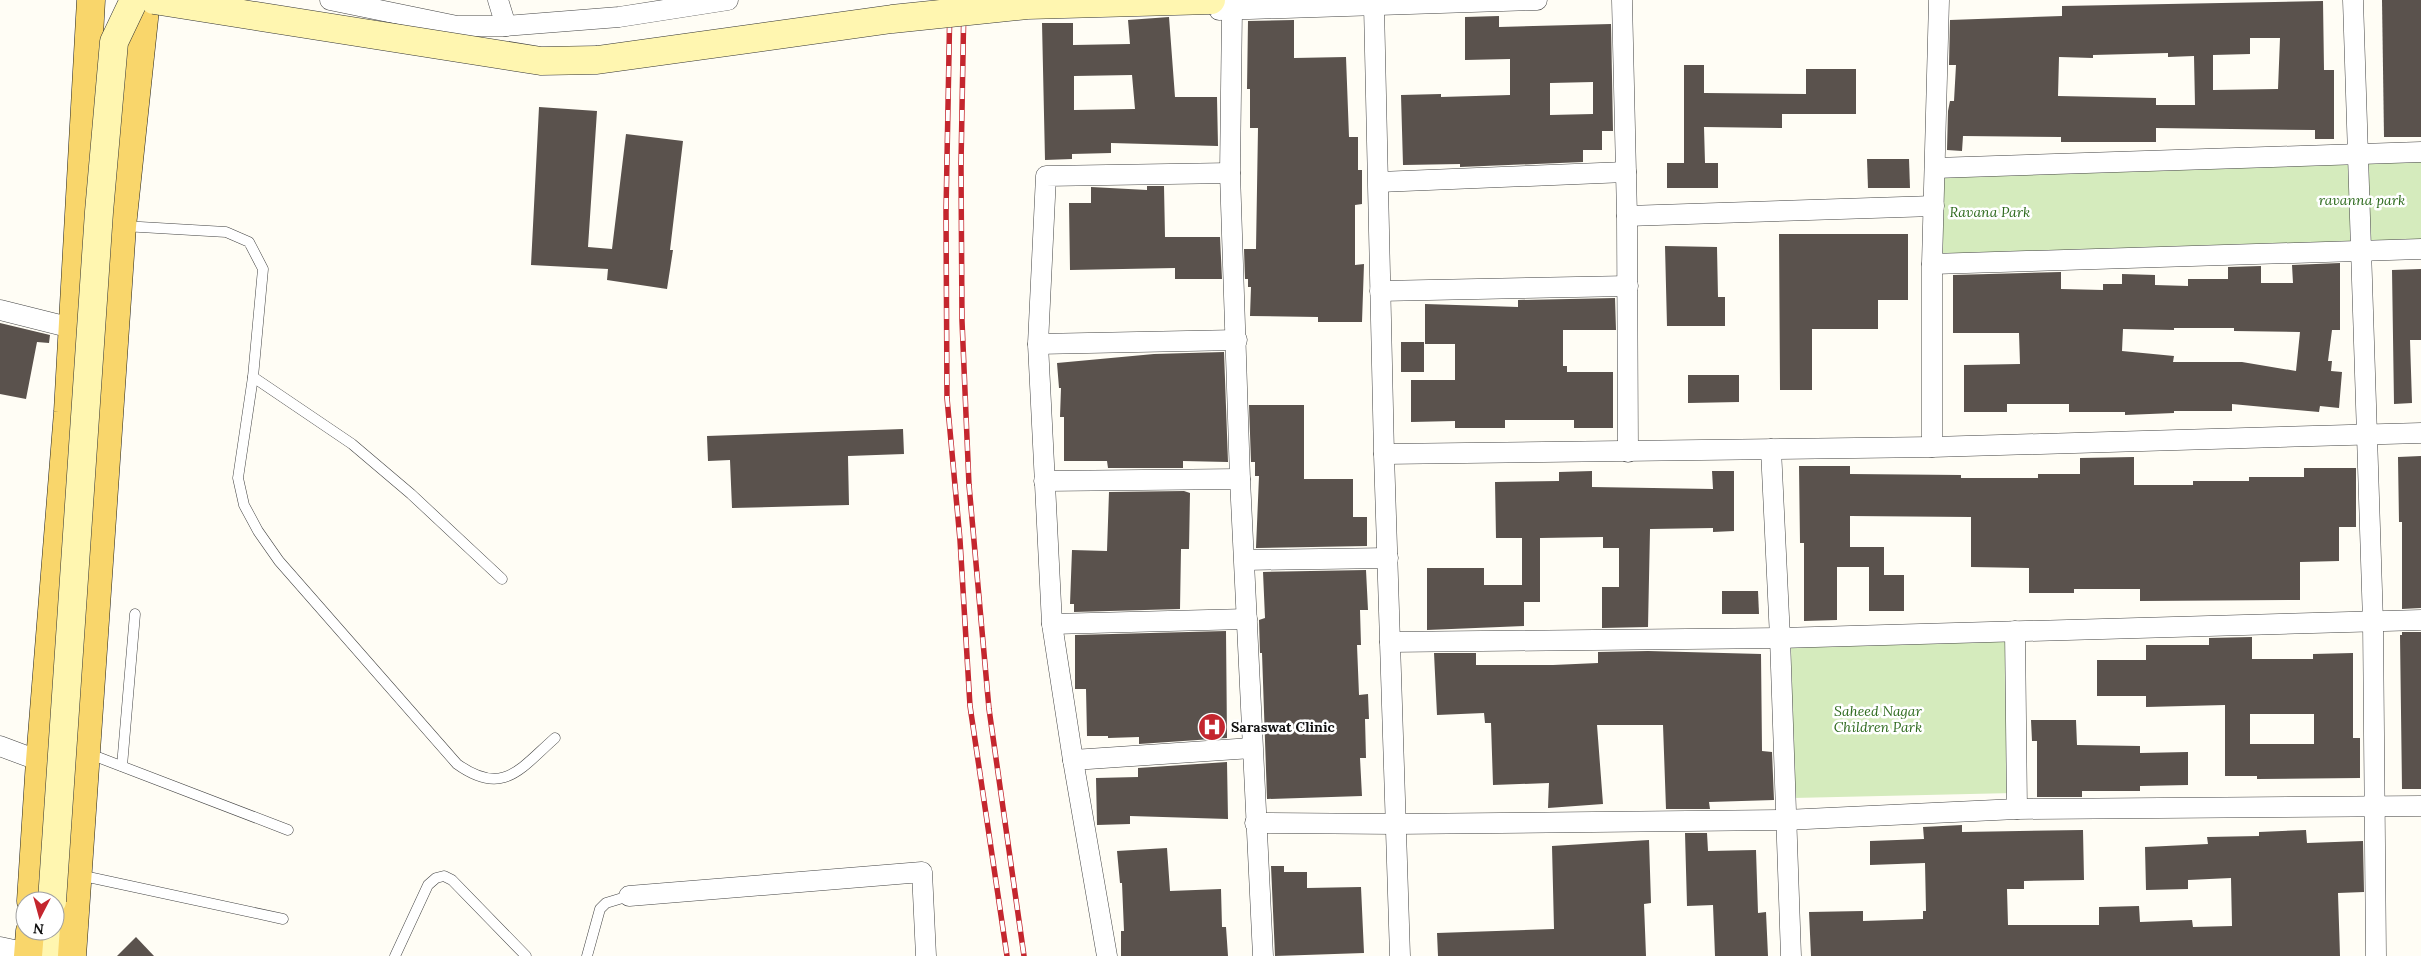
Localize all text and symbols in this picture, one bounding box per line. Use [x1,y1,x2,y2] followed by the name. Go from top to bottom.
[2319,191,2405,209] park label: ravanna park
[1950,203,2030,221] park label: Ravana Park
[1834,702,1923,736] park label: Saheed Nagar Children Park
[1197,712,1227,742] hospital icon: Saraswat Clinic
[1231,718,1336,736] place label: Saraswat Clinic
[15,891,65,941] north arrow
[32,919,45,938] text: N

